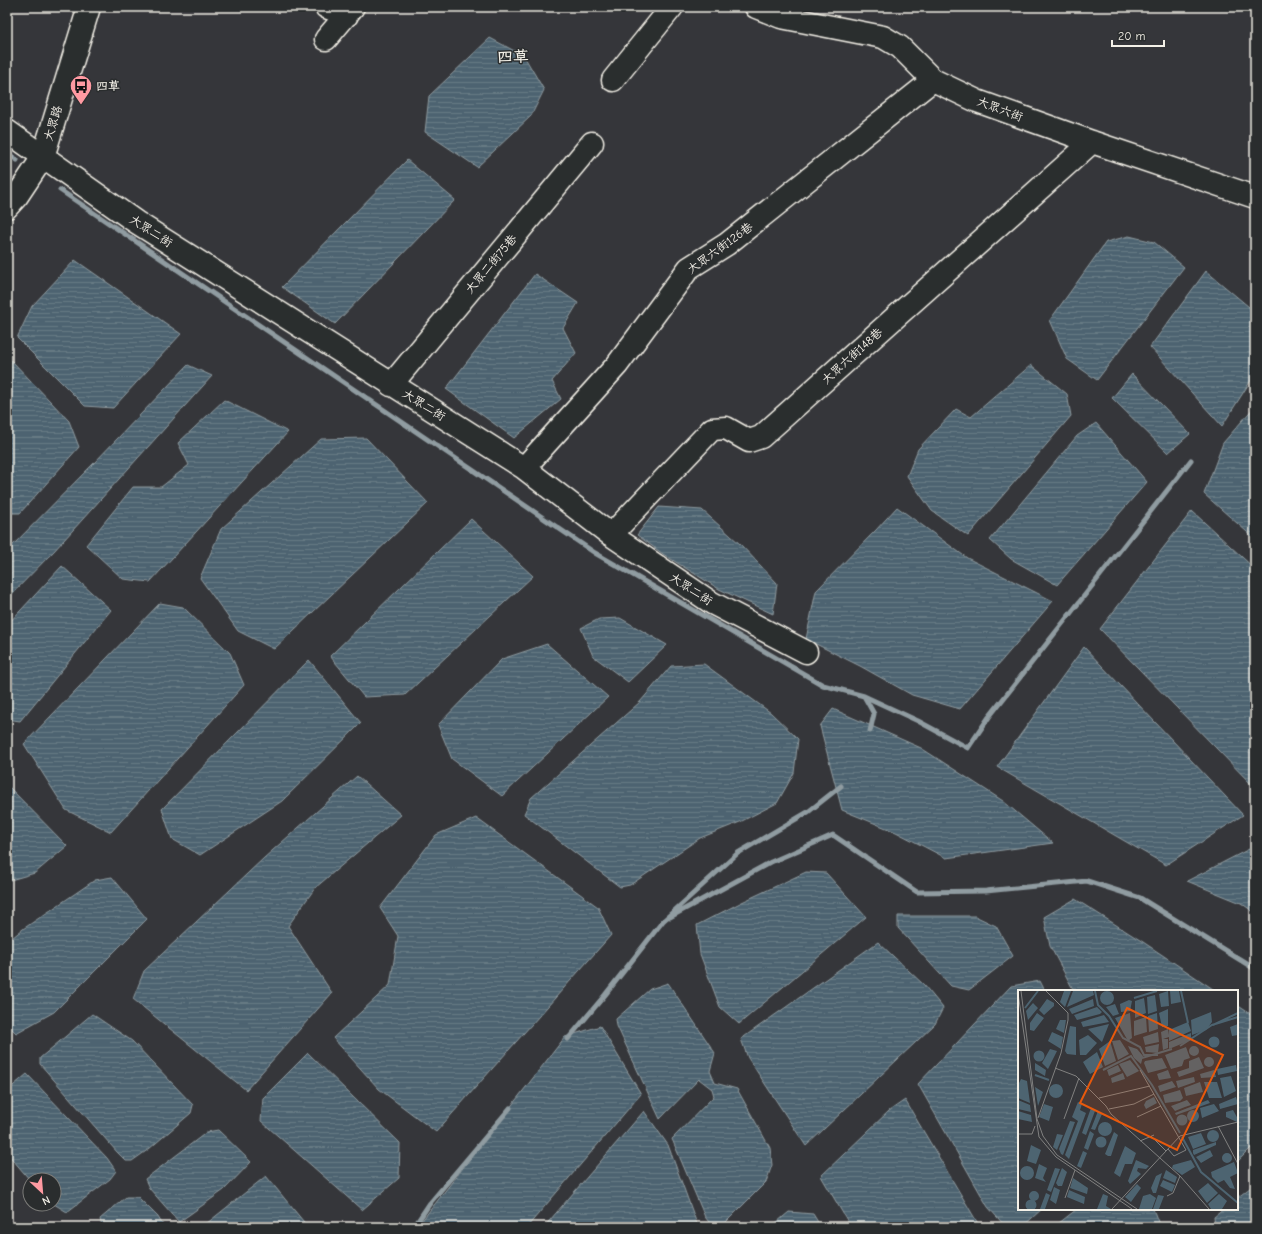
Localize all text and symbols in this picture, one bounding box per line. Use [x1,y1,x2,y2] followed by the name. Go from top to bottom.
[1112,22,1164,48] scale bar
[1118,29,1146,43] text: 20 m
[497,48,529,66] district label: 四草
[68,73,94,106] bus stop icon: 四草
[96,79,120,93] place label: 四草
[975,94,1025,124] street label: 大眾六街
[41,104,65,142] street label: 大眾路
[127,212,175,250] street label: 大眾二街
[685,220,755,276] street label: 大眾六街126巷
[462,232,520,296] street label: 大眾二街75巷
[819,325,885,387] street label: 大眾六街148巷
[400,386,448,424] street label: 大眾二街
[667,570,715,608] street label: 大眾二街
[1018,990,1238,1210] inset map
[22,1172,62,1212] north arrow
[40,1193,52,1208] text: N

